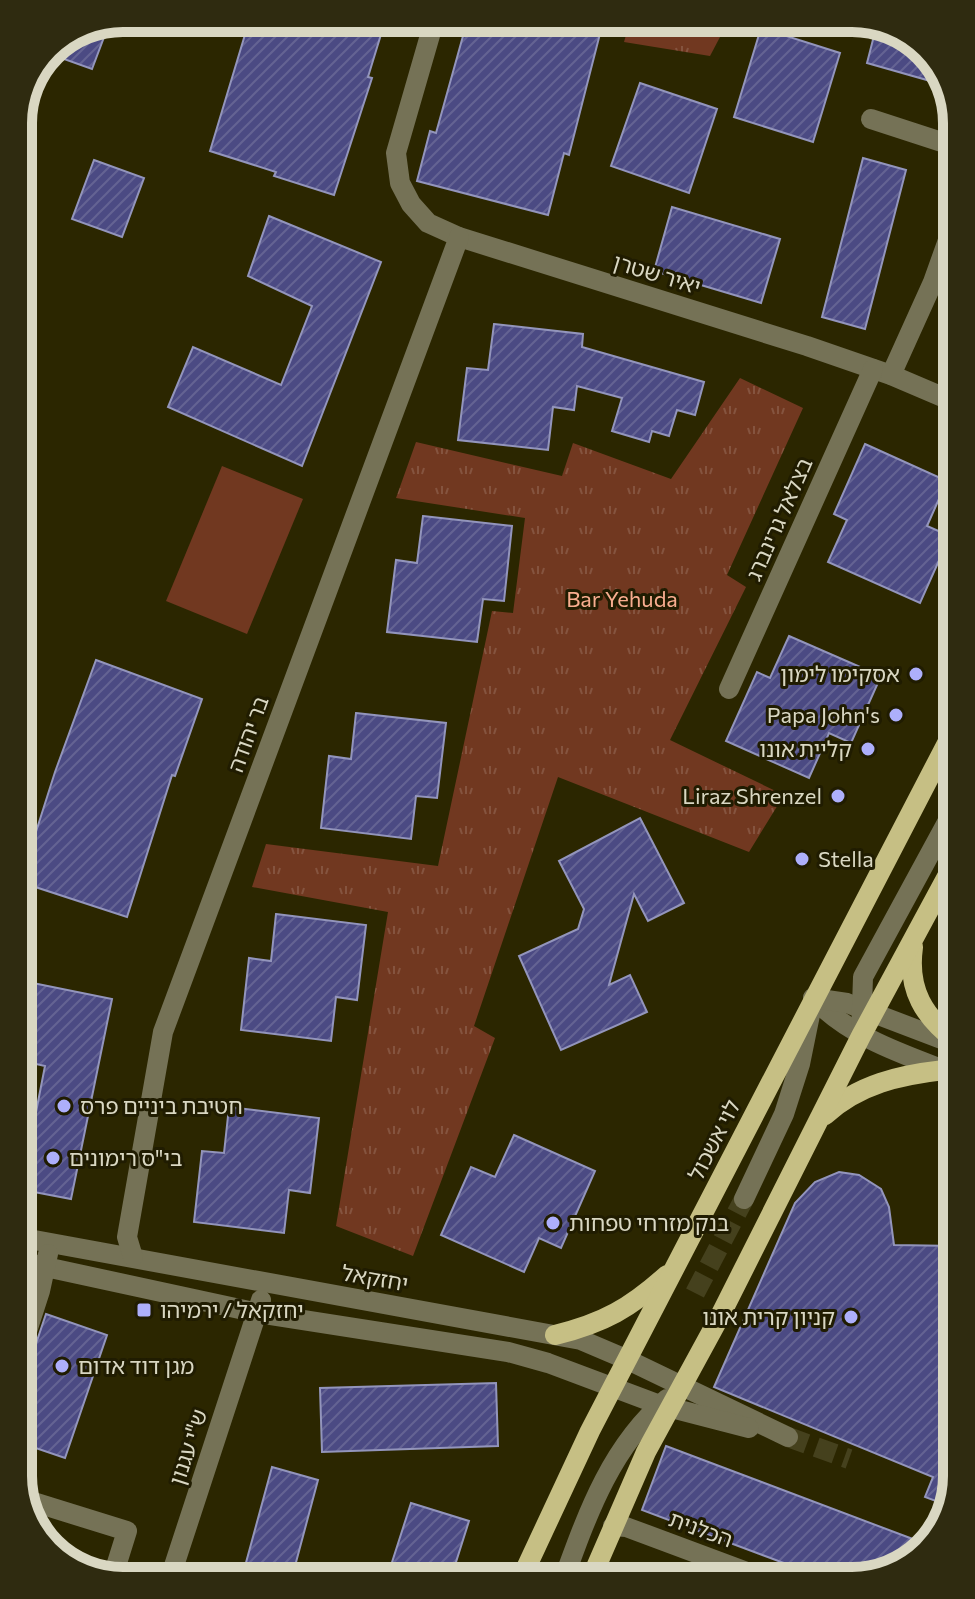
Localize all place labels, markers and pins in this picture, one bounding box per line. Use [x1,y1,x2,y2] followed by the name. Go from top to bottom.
[780,660,900,687] place label: אסקימו לימון
[907,665,925,683] marker: אסקימו לימון
[767,701,880,728] place label: Papa John's
[887,706,905,724] marker: Papa John's
[759,735,852,762] place label: קליית אונו
[859,740,877,758] marker: קליית אונו
[682,782,822,809] place label: Liraz Shrenzel
[829,787,847,805] marker: Liraz Shrenzel
[818,845,874,872] place label: Stella
[793,850,811,868] marker: Stella
[80,1092,243,1119] place label: חטיבת ביניים פרס
[55,1097,73,1115] marker: חטיבת ביניים פרס
[69,1144,183,1171] place label: בי"ס רימונים
[44,1149,62,1167] marker: בי"ס רימונים
[569,1209,729,1236] place label: בנק מזרחי טפחות
[544,1214,562,1232] marker: בנק מזרחי טפחות
[160,1296,304,1323] place label: יחזקאל / ירמיהו
[135,1301,153,1319] marker: יחזקאל / ירמיהו
[702,1303,835,1330] place label: קניון קרית אונו
[842,1308,860,1326] marker: קניון קרית אונו
[78,1352,194,1379] place label: מגן דוד אדום
[53,1357,71,1375] marker: מגן דוד אדום

